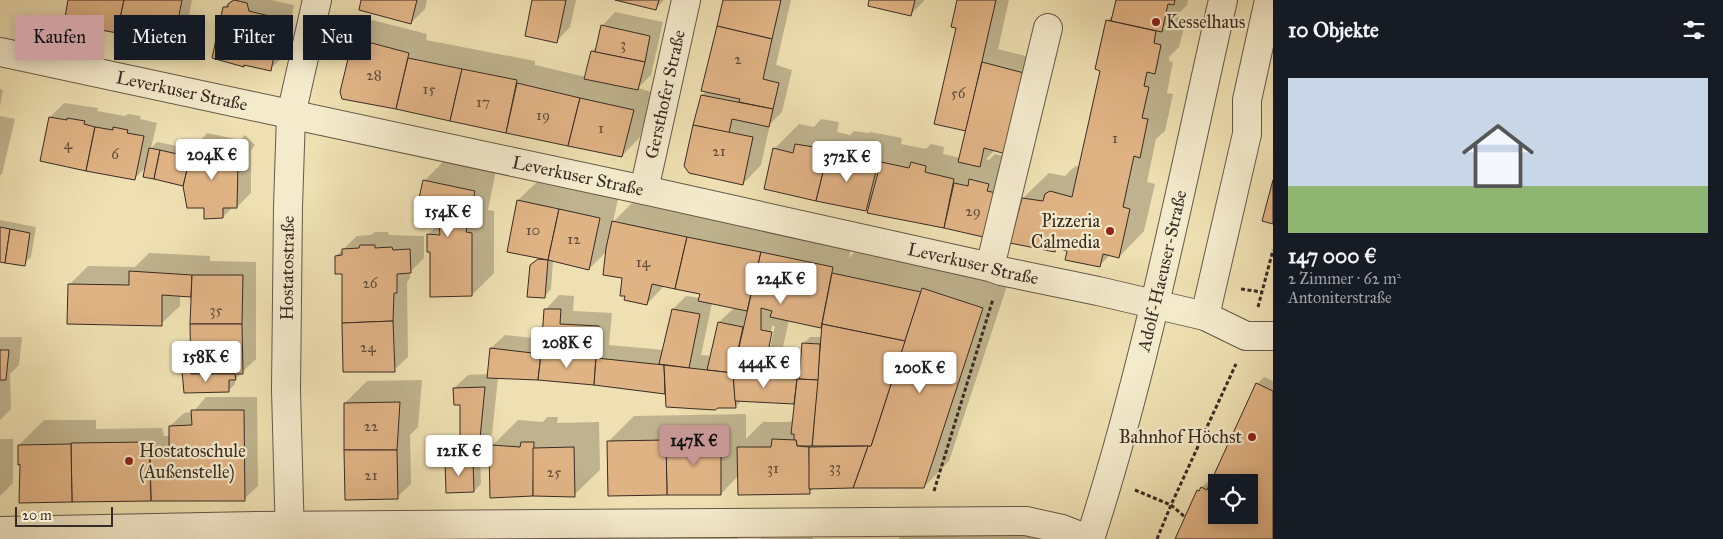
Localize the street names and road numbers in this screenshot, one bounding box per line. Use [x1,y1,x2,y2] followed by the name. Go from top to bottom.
[640,28,690,161] street label: Gersthofer Straße
[114,66,250,116] street label: Leverkuser Straße
[510,151,646,201] street label: Leverkuser Straße
[1132,188,1192,355] street label: Adolf-Haeuser-Straße
[276,216,299,321] street label: Hostatostraße
[906,238,1041,289] street label: Leverkuser Straße

